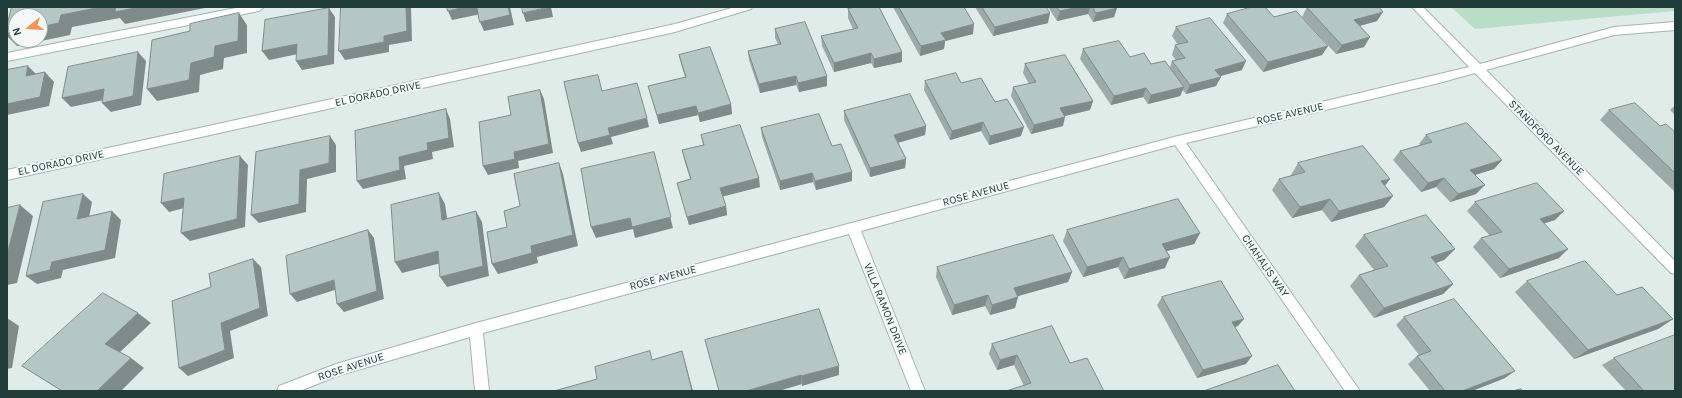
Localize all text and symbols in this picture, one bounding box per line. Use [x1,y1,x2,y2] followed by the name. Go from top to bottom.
[8,8,48,48] north arrow
[10,26,24,37] text: N
[334,78,422,110] street label: EL DORADO DRIVE
[1505,97,1587,179] street label: STANDFORD AVENUE
[1255,100,1325,128] street label: ROSE AVENUE
[17,147,105,179] street label: EL DORADO DRIVE
[941,179,1011,209] street label: ROSE AVENUE
[1239,232,1291,300] street label: CHAHALIS WAY
[861,261,909,357] street label: VILLA RAMON DRIVE
[628,263,698,293] street label: ROSE AVENUE
[316,350,386,384] street label: ROSE AVENUE

